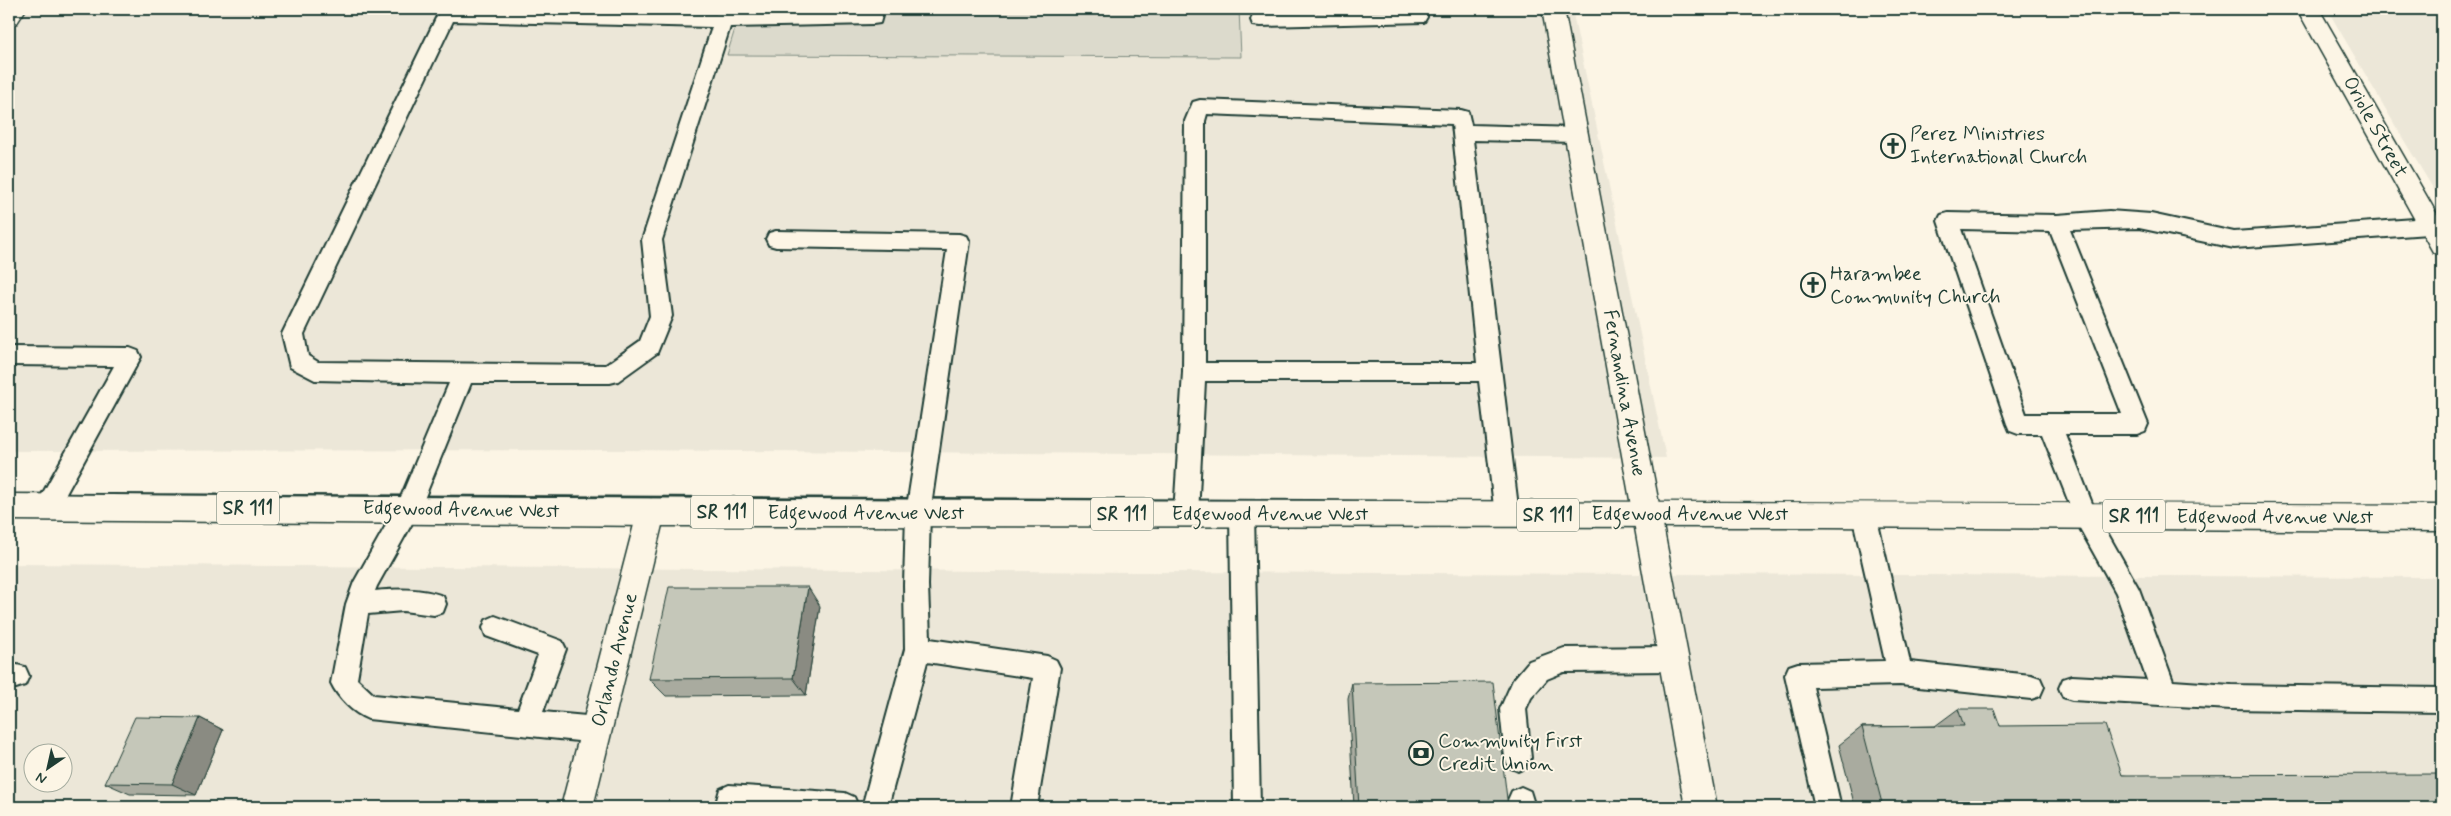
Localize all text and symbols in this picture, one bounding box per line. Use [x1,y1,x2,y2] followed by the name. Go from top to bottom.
[2336,71,2414,183] street label: Oriole Street
[1910,121,2087,171] place label: Perez Ministries International Church
[1880,133,1906,159] church icon: Perez Ministries International Church
[1830,261,2001,311] place label: Harambee Community Church
[1800,272,1826,298] church icon: Harambee Community Church
[1596,307,1652,479] street label: Fernandina Avenue
[217,492,279,524] road number: SR 111
[362,495,560,527] street label: Edgewood Avenue West
[691,496,753,528] road number: SR 111
[1091,498,1153,530] road number: SR 111
[1517,498,1579,532] road number: SR 111
[768,500,965,529] street label: Edgewood Avenue West
[2103,500,2165,532] road number: SR 111
[1172,501,1369,530] street label: Edgewood Avenue West
[1592,501,1789,530] street label: Edgewood Avenue West
[2177,504,2374,533] street label: Edgewood Avenue West
[585,590,645,730] street label: Orlando Avenue
[1438,728,1583,778] place label: Community First Credit Union
[1408,740,1434,766] bank icon: Community First Credit Union
[22,744,72,794] north arrow
[32,768,50,788] text: N

